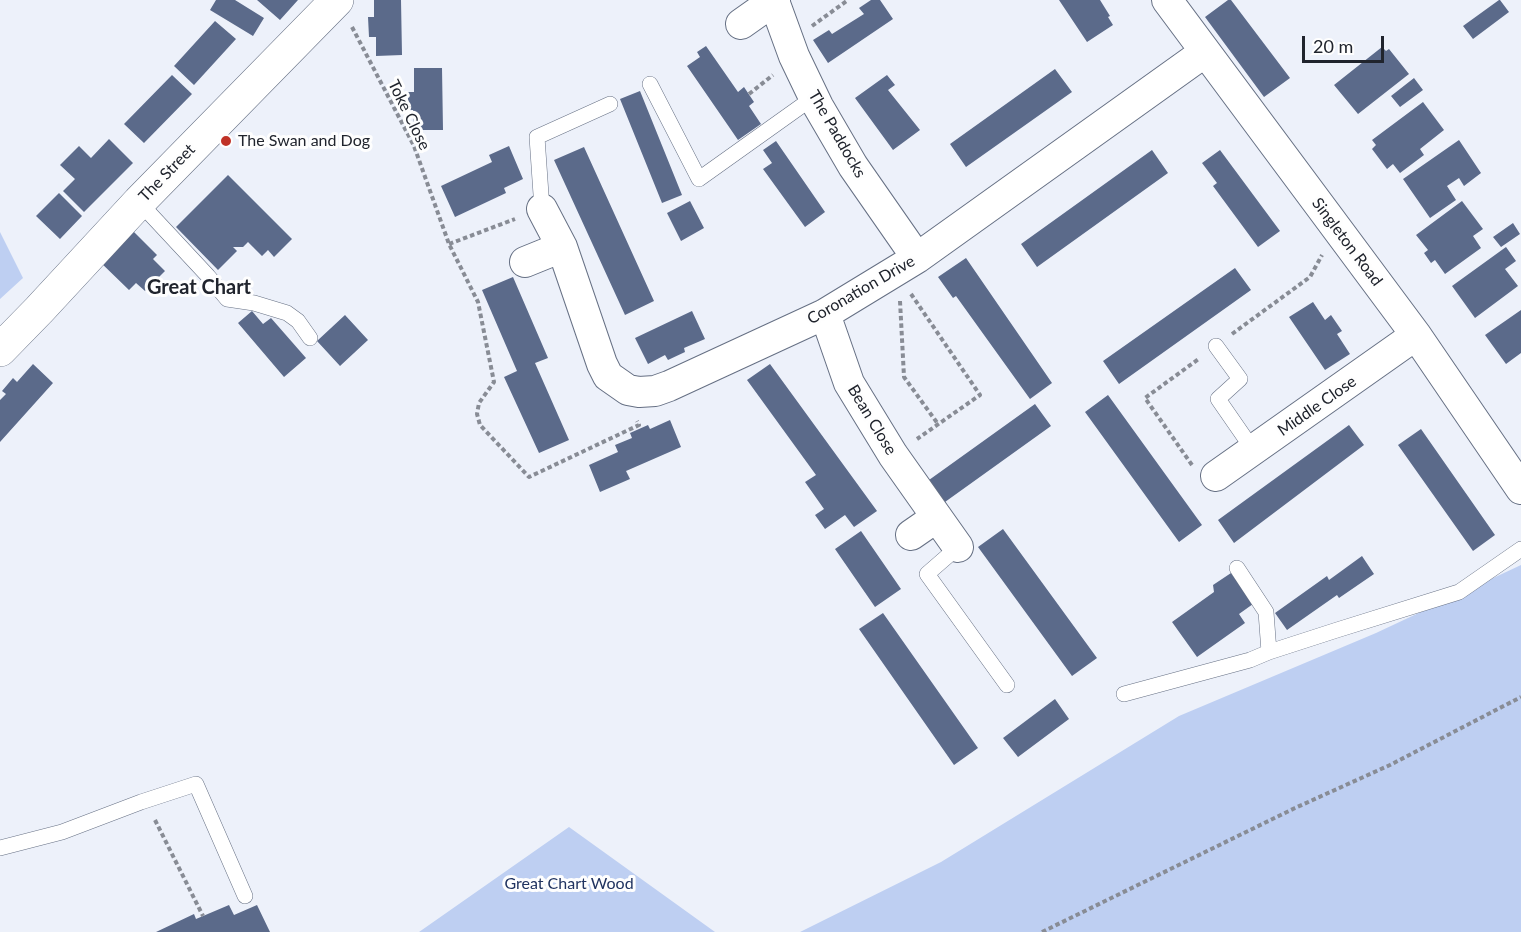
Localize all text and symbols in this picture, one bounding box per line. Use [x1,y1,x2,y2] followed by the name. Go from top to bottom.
[1305,24,1388,62] scale bar
[1313,35,1353,57] text: 20 m
[384,77,434,153] street label: Toke Close
[804,87,870,181] street label: The Paddocks
[238,131,370,151] place label: The Swan and Dog
[219,134,233,148] marker: The Swan and Dog
[135,140,199,206] street label: The Street
[1308,194,1386,290] street label: Singleton Road
[804,251,918,329] street label: Coronation Drive
[147,276,251,300] district label: Great Chart
[1274,372,1360,440] street label: Middle Close
[844,381,900,459] street label: Bean Close
[504,874,634,894] park label: Great Chart Wood

